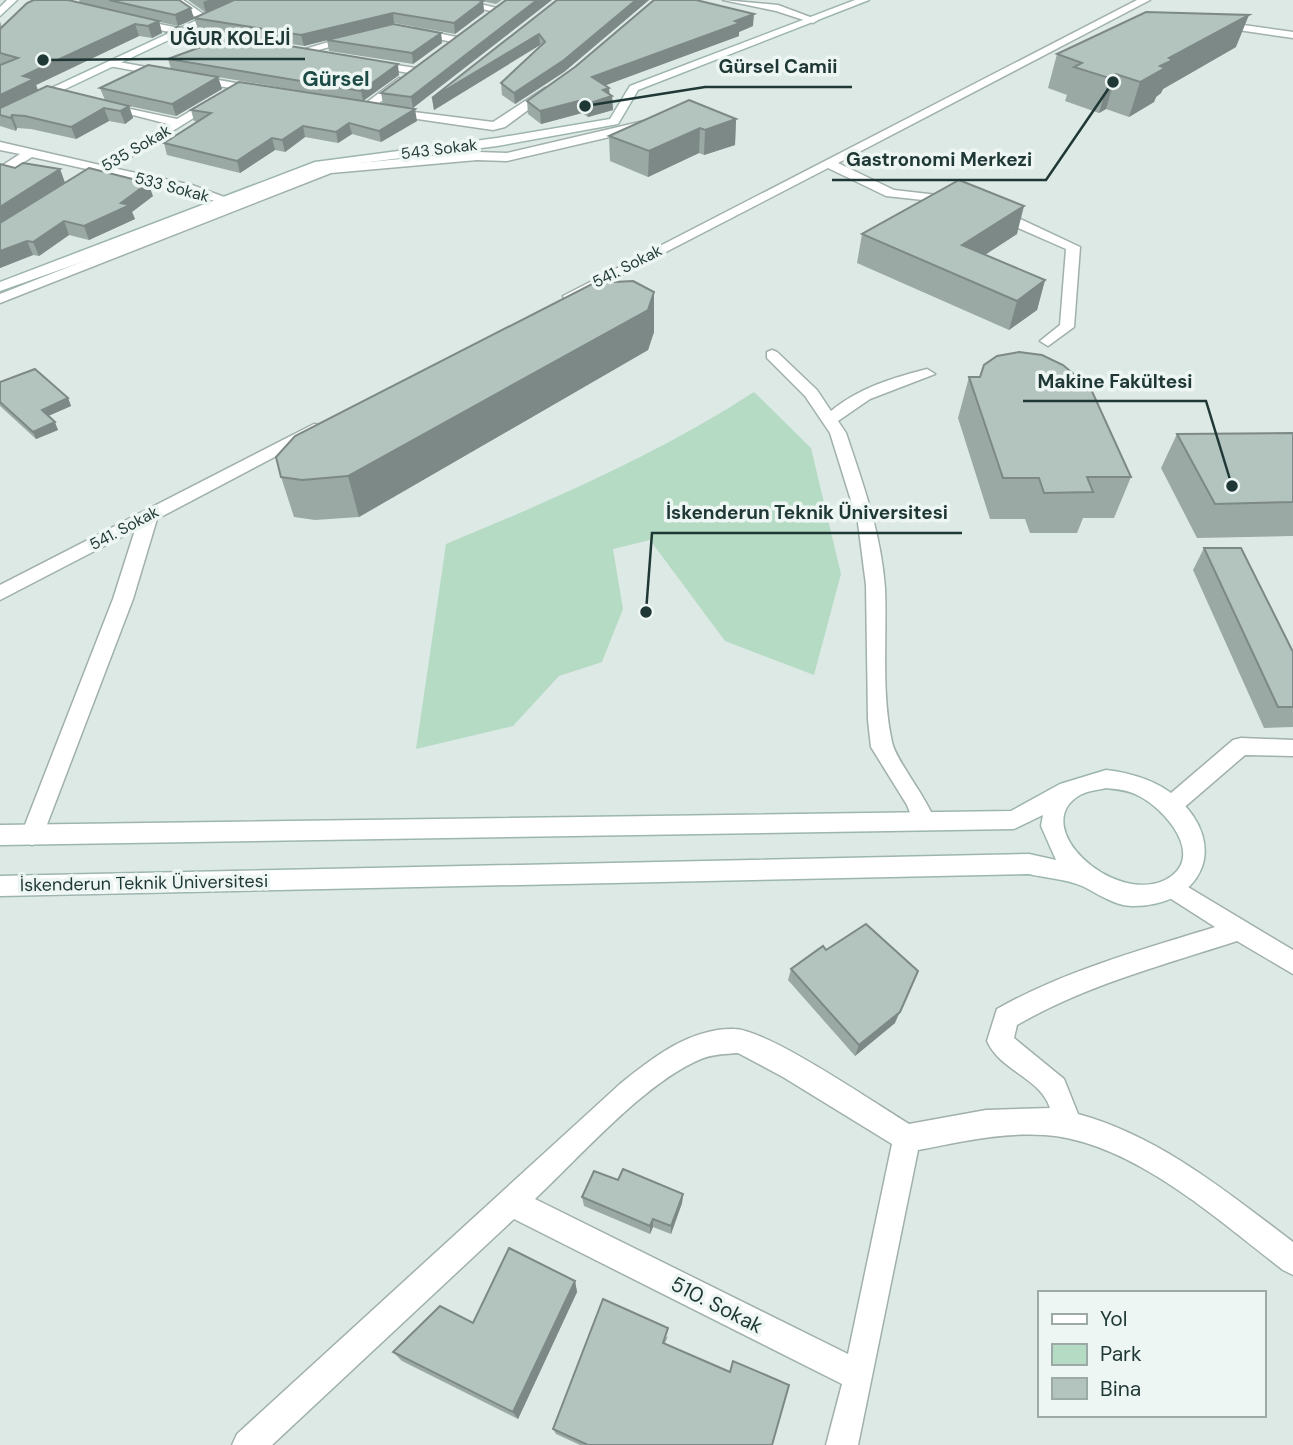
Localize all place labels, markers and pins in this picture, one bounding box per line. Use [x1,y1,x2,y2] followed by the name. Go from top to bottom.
[156,19,305,59] callout: UĞUR KOLEJİ
[705,47,852,87] callout: Gürsel Camii
[832,140,1046,180] callout: Gastronomi Merkezi
[1023,361,1206,401] callout: Makine Fakültesi
[652,493,962,533] callout: İskenderun Teknik Üniversitesi

